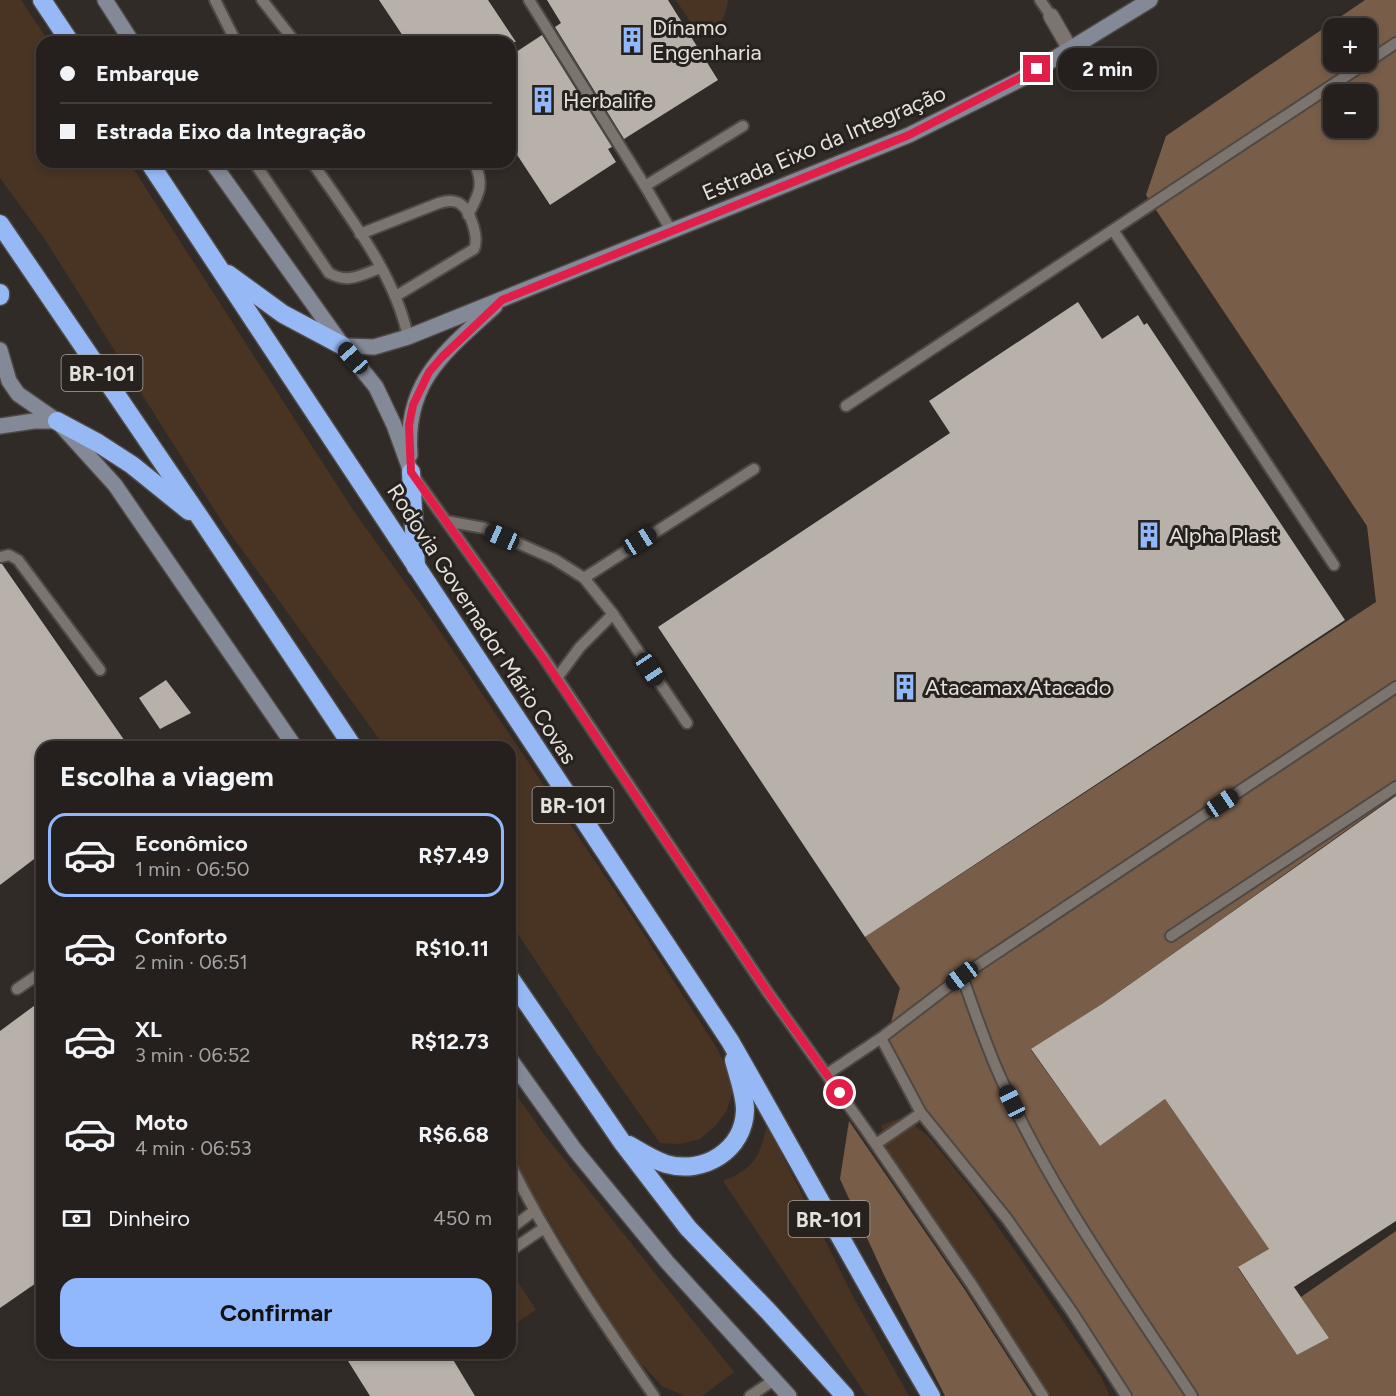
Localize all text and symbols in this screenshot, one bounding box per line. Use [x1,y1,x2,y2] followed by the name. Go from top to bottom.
[652,14,762,66] place label: Dínamo Engenharia
[1323,18,1377,138] map controls
[1323,18,1377,72] button: +
[617,25,647,55] building icon: Dínamo Engenharia
[1058,48,1157,90] callout: 2 min
[1023,55,1050,82] route end
[1082,57,1133,81] text: 2 min
[96,60,199,87] text: Embarque
[698,79,950,207] street label: Estrada Eixo da Integração
[1323,84,1377,138] button: −
[528,85,558,115] building icon: Herbalife
[563,87,653,114] place label: Herbalife
[96,118,366,145] text: Estrada Eixo da Integração
[334,339,372,377] car
[62,355,142,391] road number: BR-101
[381,479,583,769] street label: Rodovia Governador Mário Covas
[1134,520,1164,550] building icon: Alpha Plast
[482,521,522,553] car
[1169,522,1278,549] place label: Alpha Plast
[620,524,660,558] car
[632,649,668,689] car
[890,672,920,702] building icon: Atacamax Atacado
[925,674,1111,701] place label: Atacamax Atacado
[60,760,274,793] text: Escolha a viagem
[1202,785,1242,821] car
[532,787,614,823] road number: BR-101
[63,828,117,882] icon: car
[135,830,248,857] text: Econômico
[418,842,489,869] text: R$7.49
[135,857,250,881] text: 1 min · 06:50
[63,921,117,975] icon: car
[135,923,227,950] text: Conforto
[415,935,489,962] text: R$10.11
[135,950,248,974] text: 2 min · 06:51
[942,958,982,994] car
[63,1014,117,1068] icon: car
[135,1016,162,1043] text: XL
[411,1028,489,1055] text: R$12.73
[135,1043,250,1067] text: 3 min · 06:52
[826,1079,853,1106] route start
[996,1082,1028,1122] car
[63,1107,117,1161] icon: car
[135,1109,188,1136] text: Moto
[418,1121,489,1148] text: R$6.68
[135,1136,252,1160] text: 4 min · 06:53
[788,1201,870,1237] road number: BR-101
[60,1202,93,1235] icon: cash
[108,1205,190,1232] text: Dinheiro
[433,1206,492,1230] text: 450 m
[60,1278,492,1347] button: Confirmar

